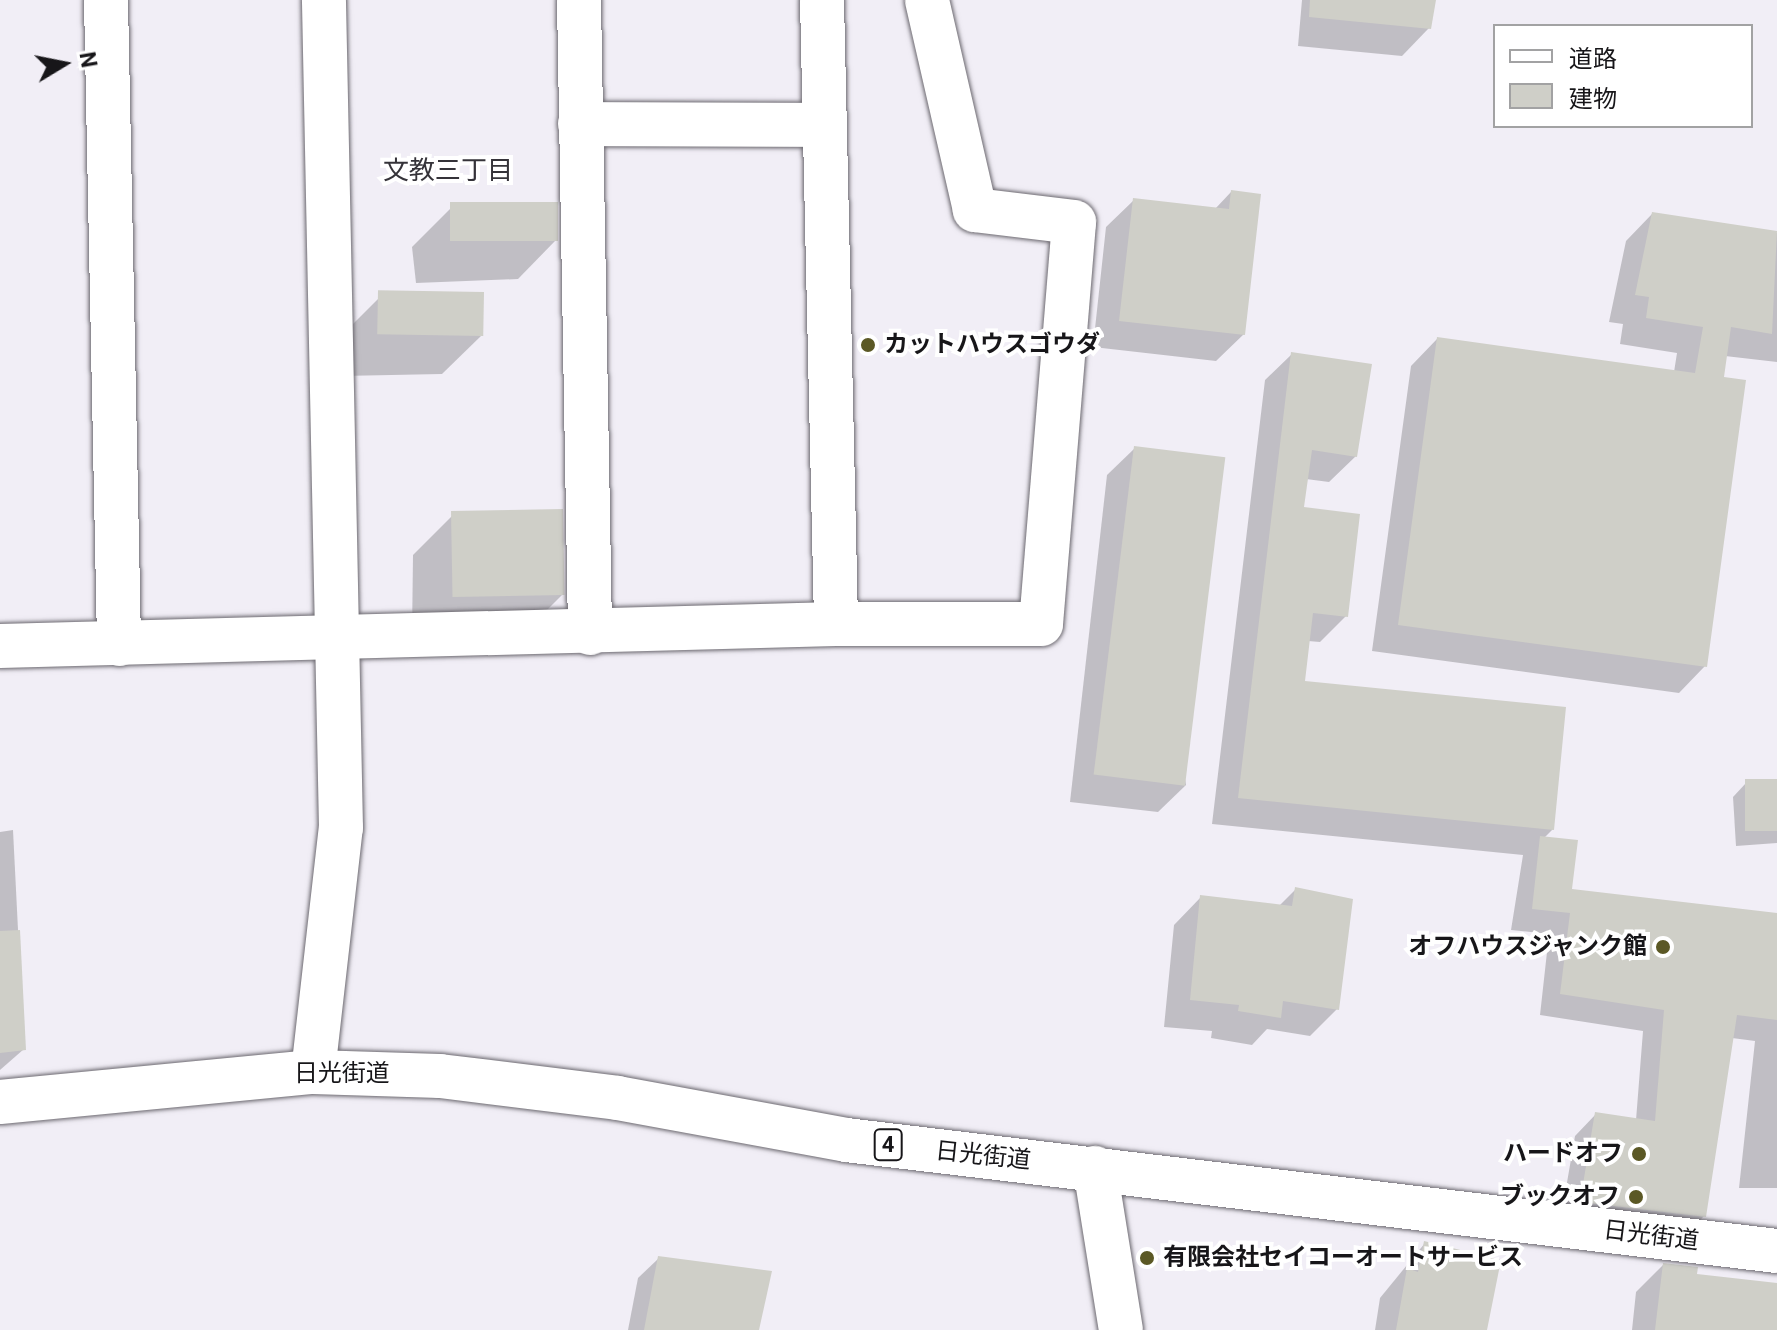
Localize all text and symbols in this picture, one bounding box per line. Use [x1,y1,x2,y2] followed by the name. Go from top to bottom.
[24,24,104,104] north arrow
[1493,24,1753,128] legend
[1569,45,1617,73] text: 道路
[74,50,102,70] text: N
[1569,85,1617,113] text: 建物
[383,155,513,187] district label: 文教三丁目
[884,331,1100,359] place label: カットハウスゴウダ
[859,336,877,354] marker: カットハウスゴウダ
[1407,933,1647,961] place label: オフハウスジャンク館
[1654,938,1672,956] marker: オフハウスジャンク館
[294,1060,390,1088] street label: 日光街道
[872,1127,904,1163] road number: 4
[934,1137,1032,1175] street label: 日光街道
[1503,1140,1623,1168] place label: ハードオフ
[1630,1145,1648,1163] marker: ハードオフ
[1500,1183,1620,1211] place label: ブックオフ
[1627,1188,1645,1206] marker: ブックオフ
[1602,1216,1700,1256] street label: 日光街道
[1163,1244,1523,1272] place label: 有限会社セイコーオートサービス
[1138,1249,1156,1267] marker: 有限会社セイコーオートサービス

